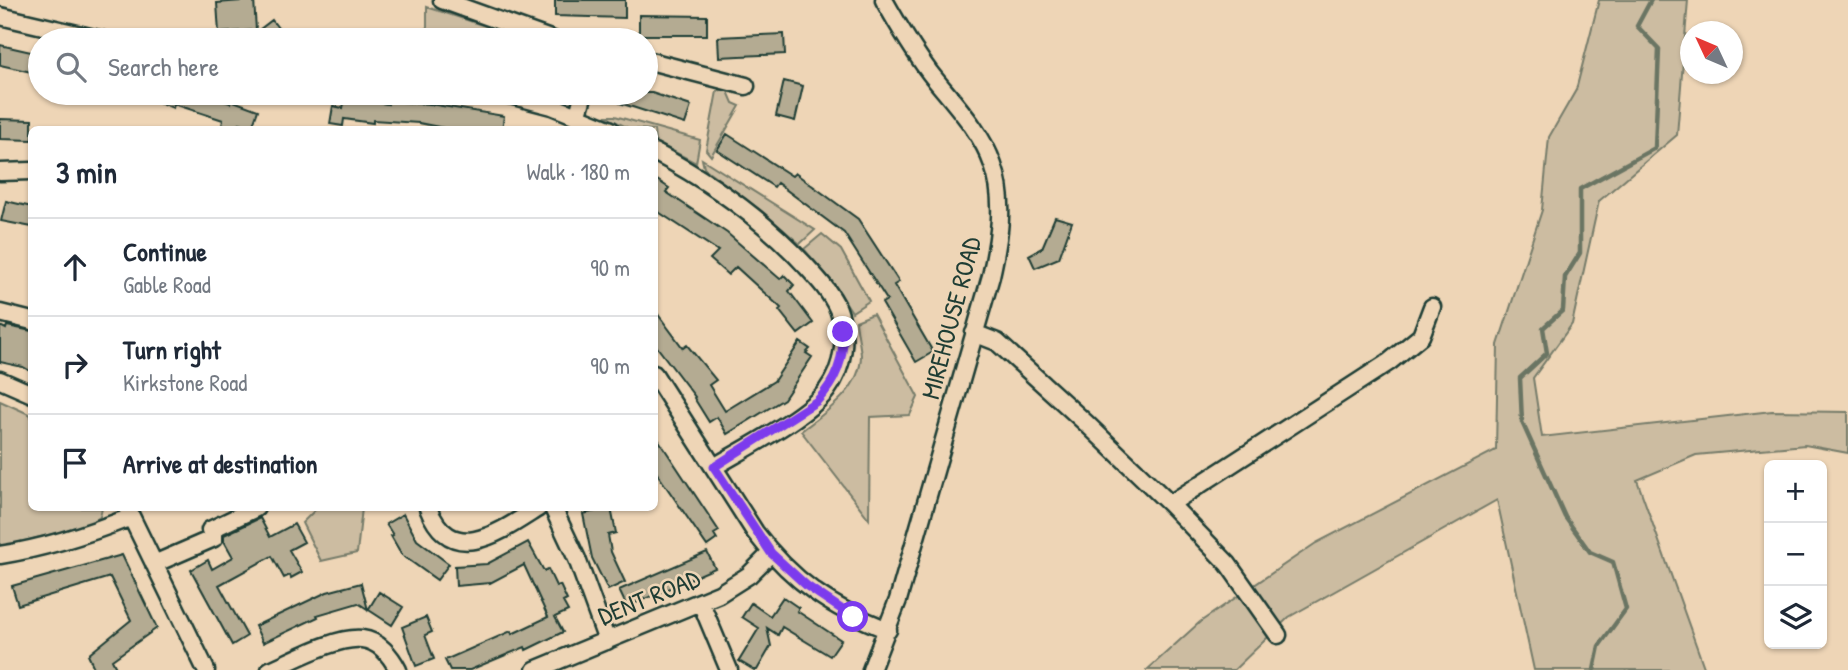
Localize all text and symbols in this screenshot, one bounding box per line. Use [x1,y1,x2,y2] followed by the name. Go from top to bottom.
[1680,21,1743,84] north arrow
[28,28,658,105] search box
[52,48,90,86] icon: search
[108,49,219,84] text: Search here
[56,152,117,192] text: 3 min
[526,156,630,187] text: Walk · 180 m
[912,232,989,403] street label: MIREHOUSE ROAD
[123,234,207,269] text: Continue
[56,248,94,286] icon: ahead
[590,252,630,283] text: 90 m
[123,269,211,300] text: Gable Road
[827,316,858,347] route end
[123,332,221,367] text: Turn right
[56,346,94,384] icon: right
[590,350,630,381] text: 90 m
[123,367,247,398] text: Kirkstone Road
[56,444,94,482] icon: arrive
[123,446,318,481] text: Arrive at destination
[1764,460,1827,649] map controls
[1764,460,1827,523] button: +
[1764,523,1827,586] button: −
[593,560,706,633] street label: DENT ROAD
[1764,586,1827,649] button: layers
[837,601,868,632] route start

